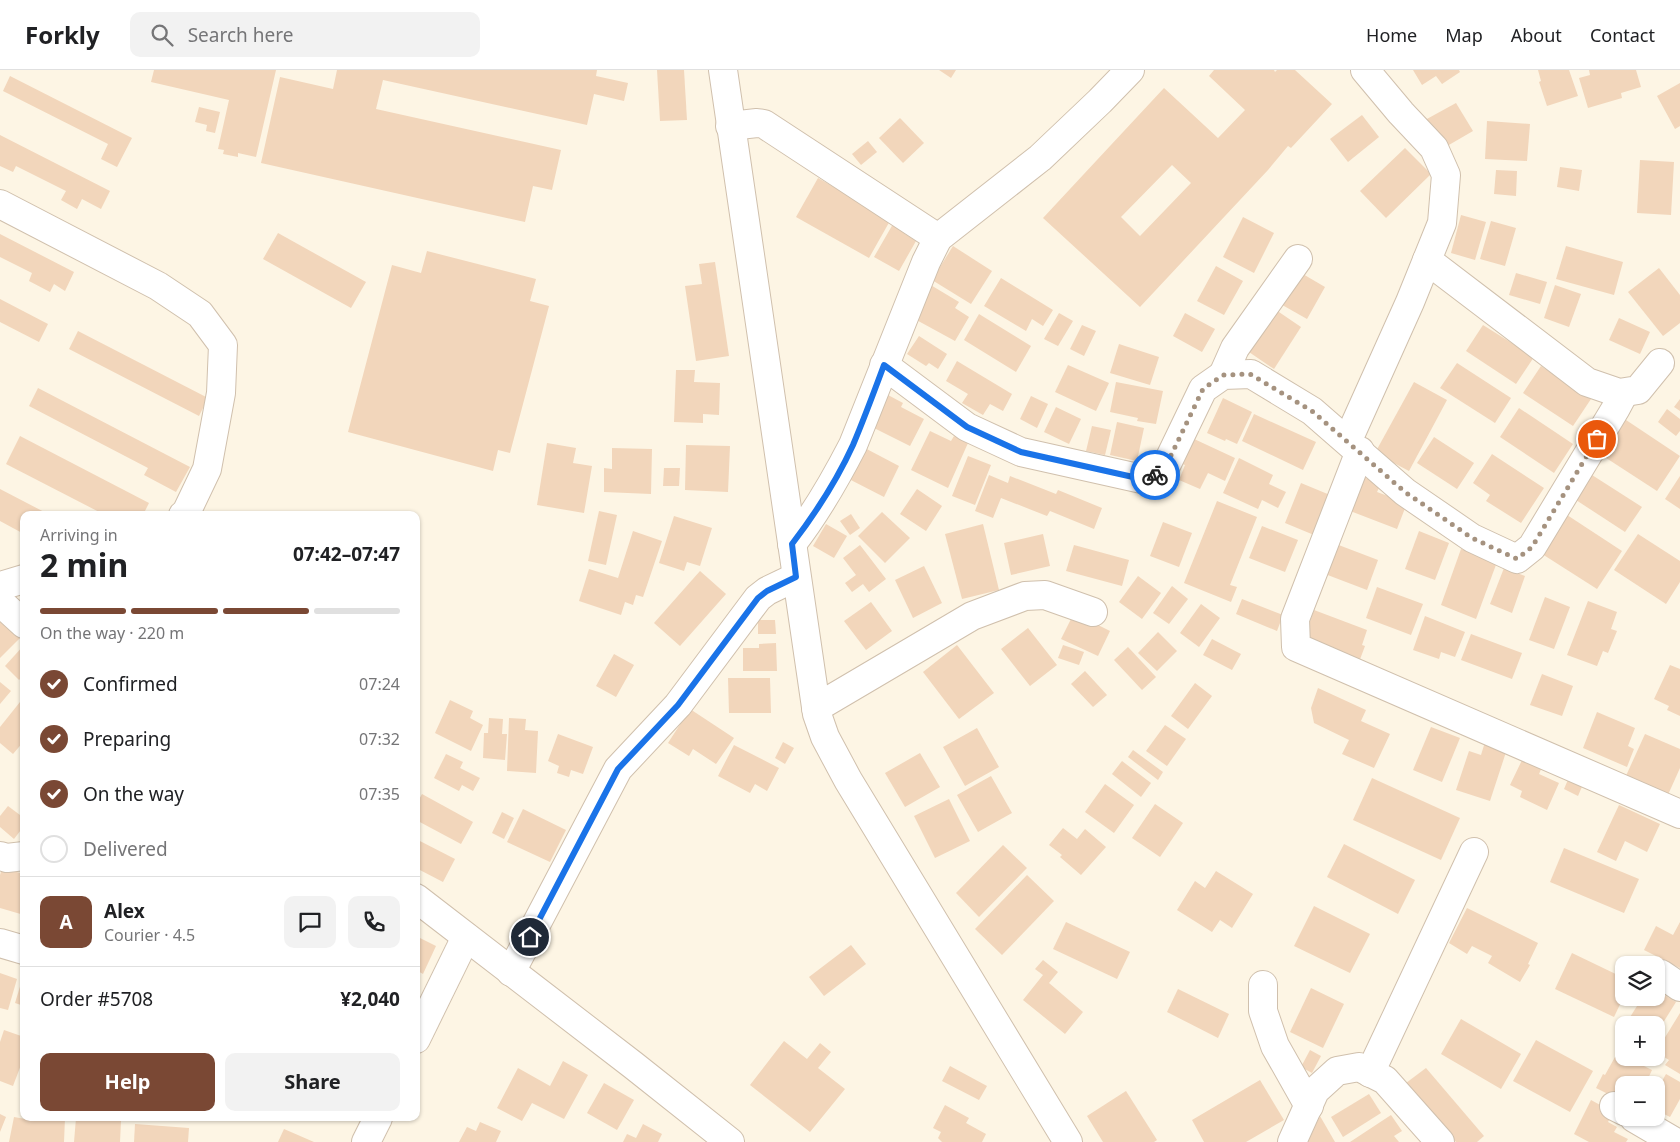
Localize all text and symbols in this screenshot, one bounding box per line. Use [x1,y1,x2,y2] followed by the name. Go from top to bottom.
[130,12,480,57] search box
[25,18,100,51] text: Forkly
[148,21,176,49] icon: search
[188,22,293,48] text: Search here
[1366,23,1417,47] text: Home
[1445,23,1483,47] text: Map
[1511,23,1562,47] text: About
[1590,23,1655,47] text: Contact
[1576,418,1618,460] pin
[1583,425,1611,453] icon: bag
[1130,450,1180,500] courier
[1141,461,1169,489] icon: bike
[40,524,118,546] text: Arriving in
[293,541,400,567] text: 07:42–07:47
[40,543,128,586] text: 2 min
[40,622,184,644] text: On the way · 220 m
[40,670,68,698] icon: check
[83,671,178,697] text: Confirmed
[359,673,400,695] text: 07:24
[40,725,68,753] icon: check
[83,726,171,752] text: Preparing
[359,728,400,750] text: 07:32
[40,780,68,808] icon: check
[83,781,184,807] text: On the way
[359,783,400,805] text: 07:35
[83,836,168,862] text: Delivered
[284,896,336,948] button: chat
[348,896,400,948] button: phone
[104,898,145,924] text: Alex
[59,909,73,935] text: A
[509,916,551,958] pin
[516,923,544,951] icon: home
[104,924,195,946] text: Courier · 4.5
[1615,956,1665,1126] map controls
[1615,956,1665,1006] button: layers
[40,986,153,1012] text: Order #5708
[340,986,400,1012] text: ¥2,040
[1615,1016,1665,1066] button: +
[40,1053,215,1111] button: Help
[225,1053,400,1111] button: Share
[1615,1076,1665,1126] button: −

